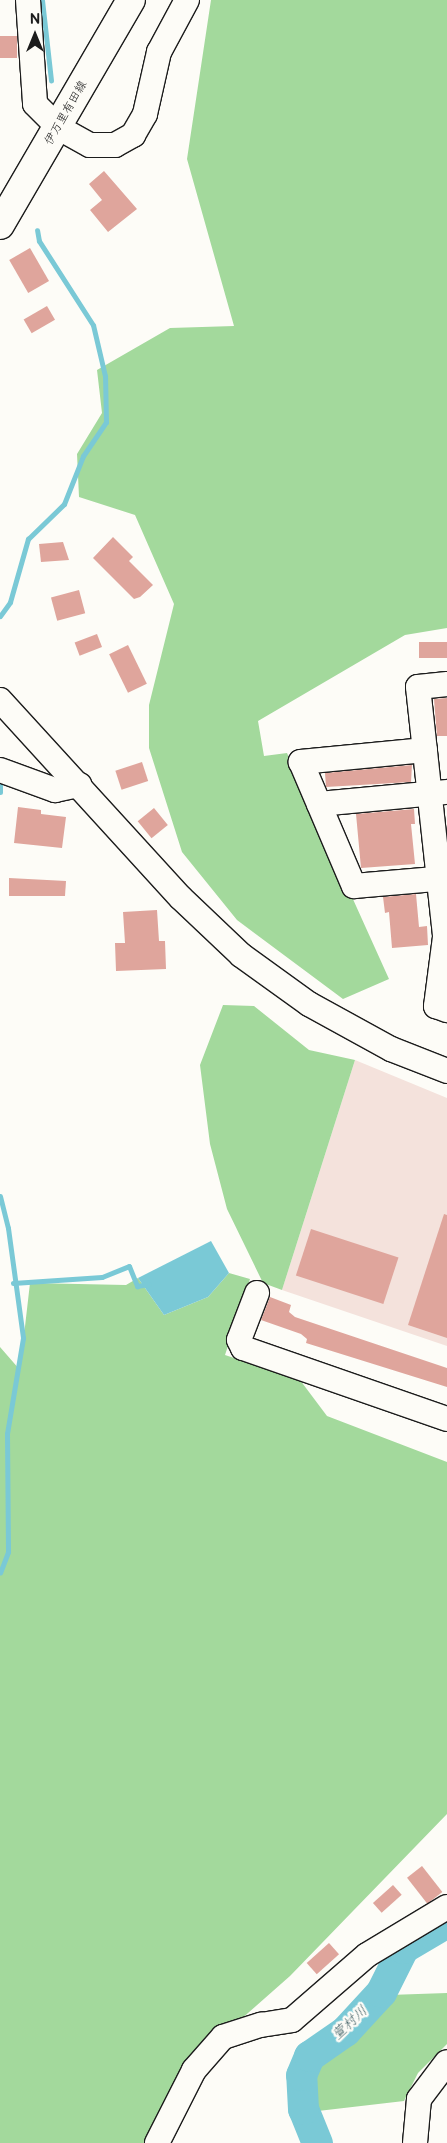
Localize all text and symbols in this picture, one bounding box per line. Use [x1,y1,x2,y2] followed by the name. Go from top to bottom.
[10,10,60,60] north arrow
[30,11,40,28] text: N
[42,78,90,148] street label: 伊万里有田線
[329,2003,371,2043] water label: 萱村川

